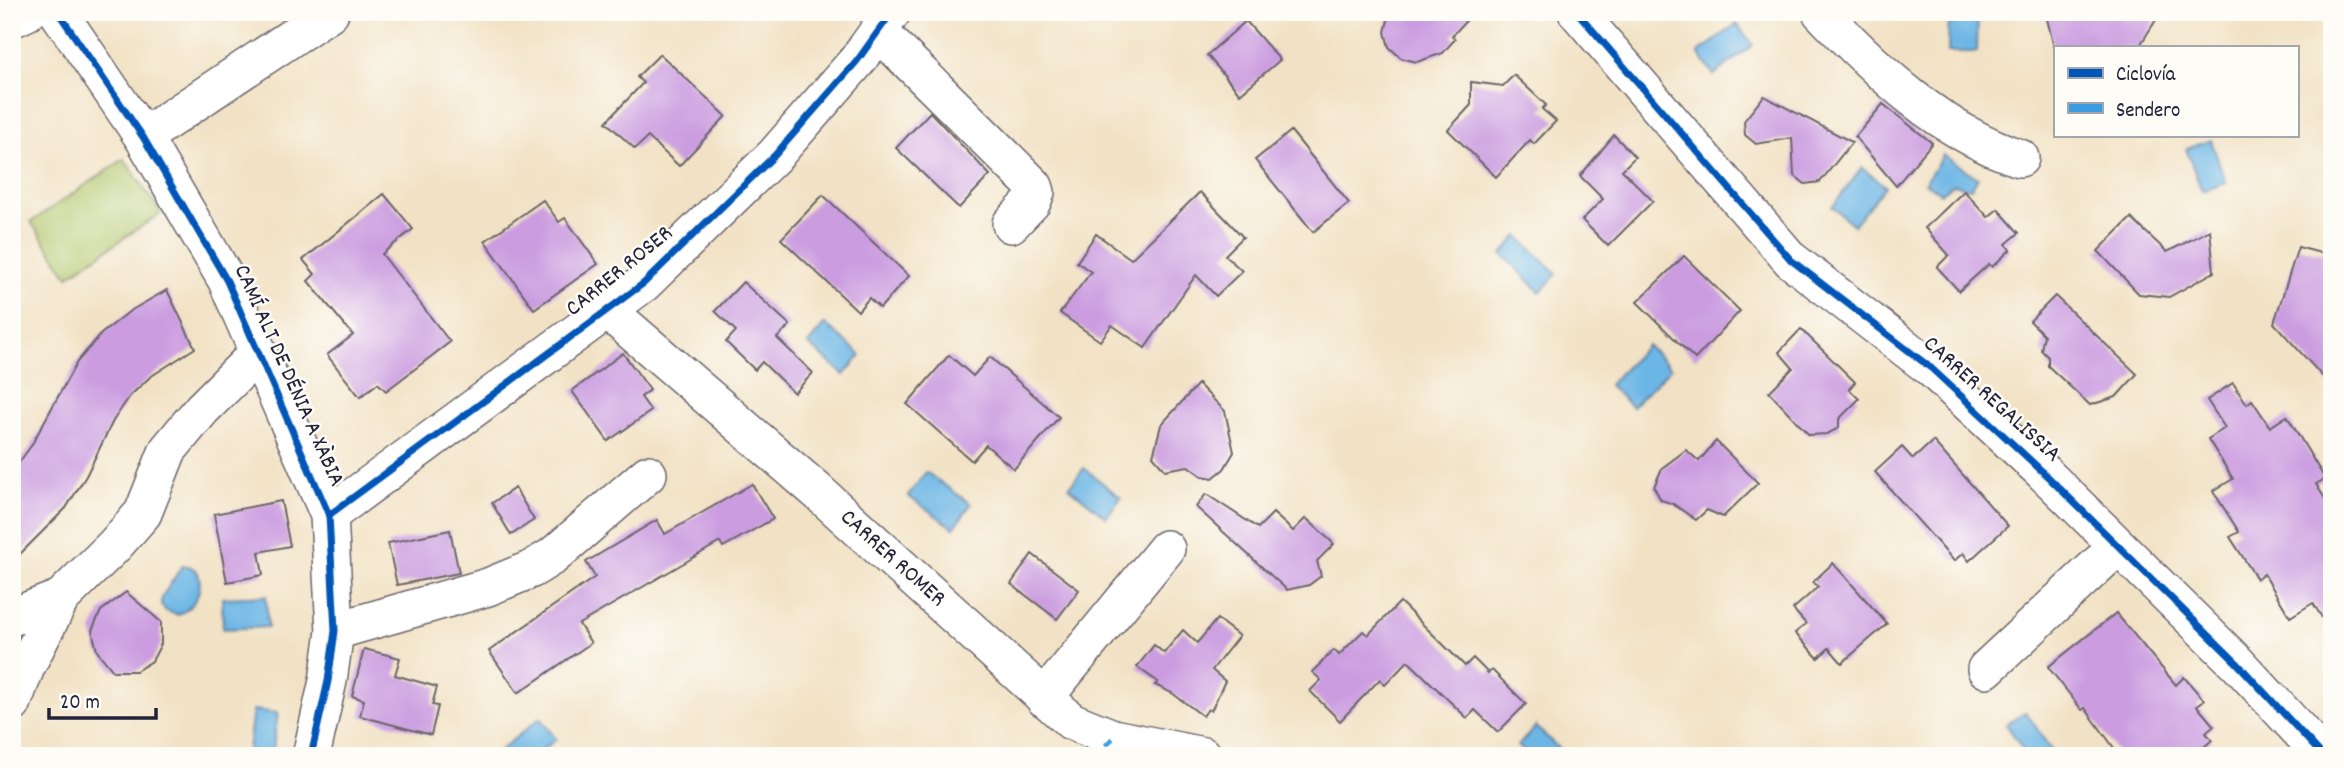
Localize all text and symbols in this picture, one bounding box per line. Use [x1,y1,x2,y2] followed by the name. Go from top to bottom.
[2054,46,2298,136] legend
[2116,61,2177,91] text: Ciclovía
[2116,97,2180,127] text: Sendero
[559,218,681,326] street label: CARRER ROSER
[224,260,352,492] street label: CAMÍ ALT DE DÉNIA A XÀBIA
[1915,329,2067,471] street label: CARRER REGALISSIA
[832,502,952,616] street label: CARRER ROMER
[49,677,156,721] scale bar
[60,689,100,719] text: 20 m

